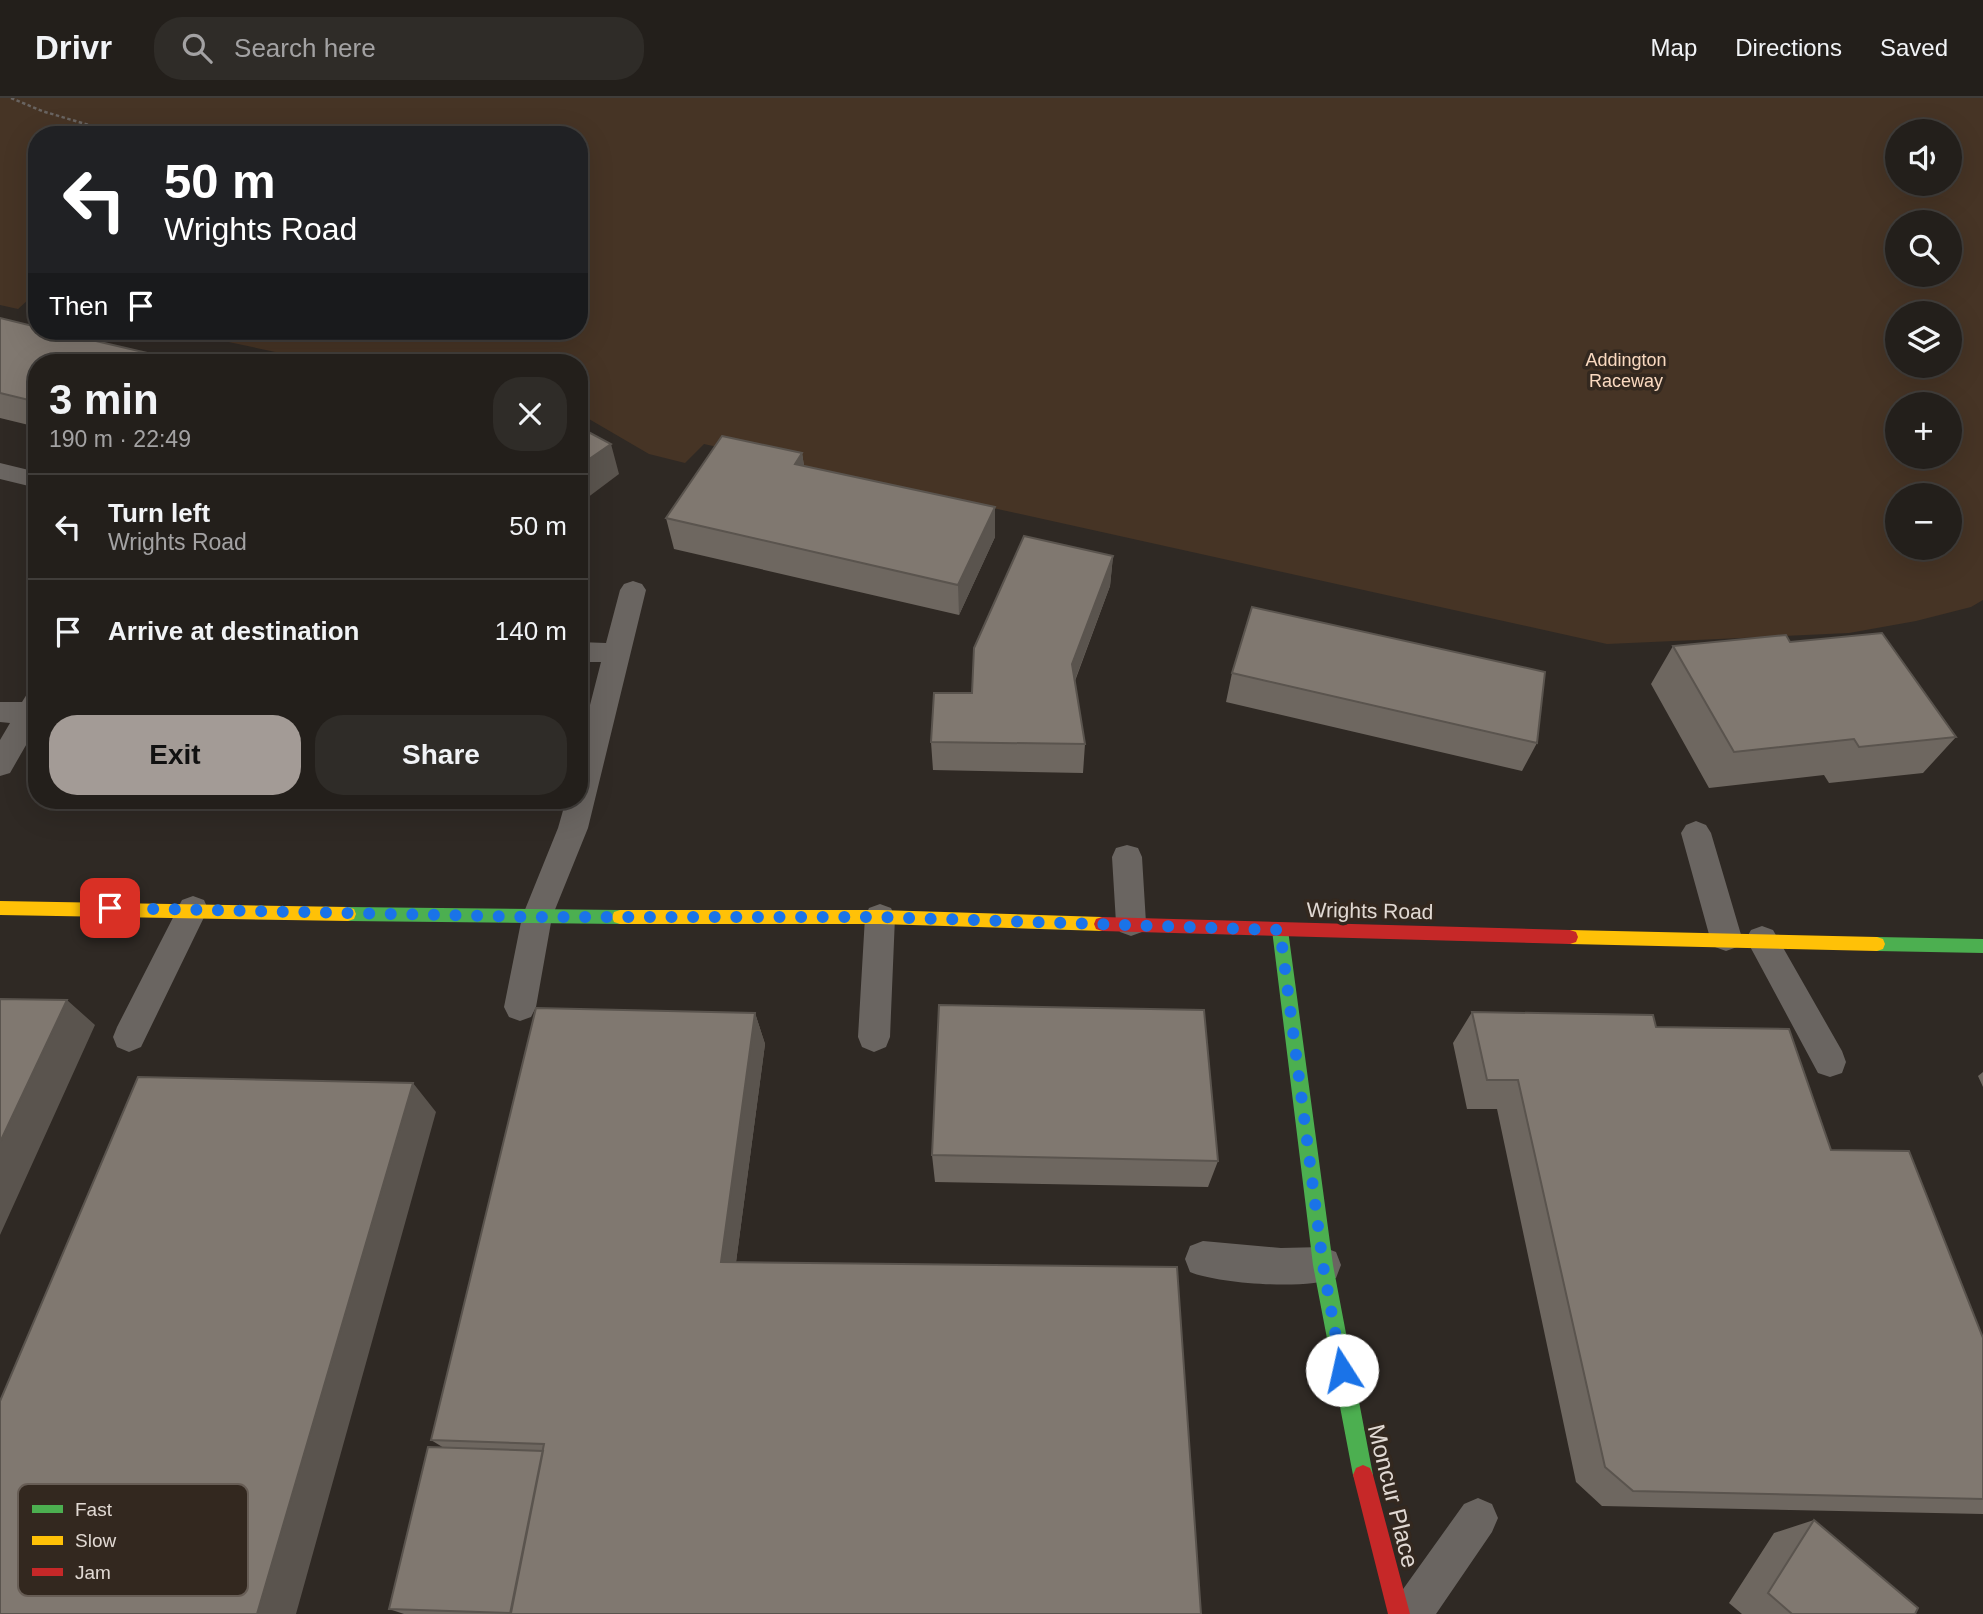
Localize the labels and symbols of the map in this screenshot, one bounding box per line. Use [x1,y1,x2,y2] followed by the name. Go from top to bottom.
[1585,350,1667,391] park label: Addington Raceway
[80,878,140,938] pin
[1306,898,1434,923] street label: Wrights Road
[1305,1333,1379,1407] position arrow
[1363,1421,1424,1570] street label: Moncur Place
[18,1484,248,1596] legend
[75,1499,113,1520] text: Fast
[75,1530,116,1551] text: Slow
[75,1562,111,1583] text: Jam

